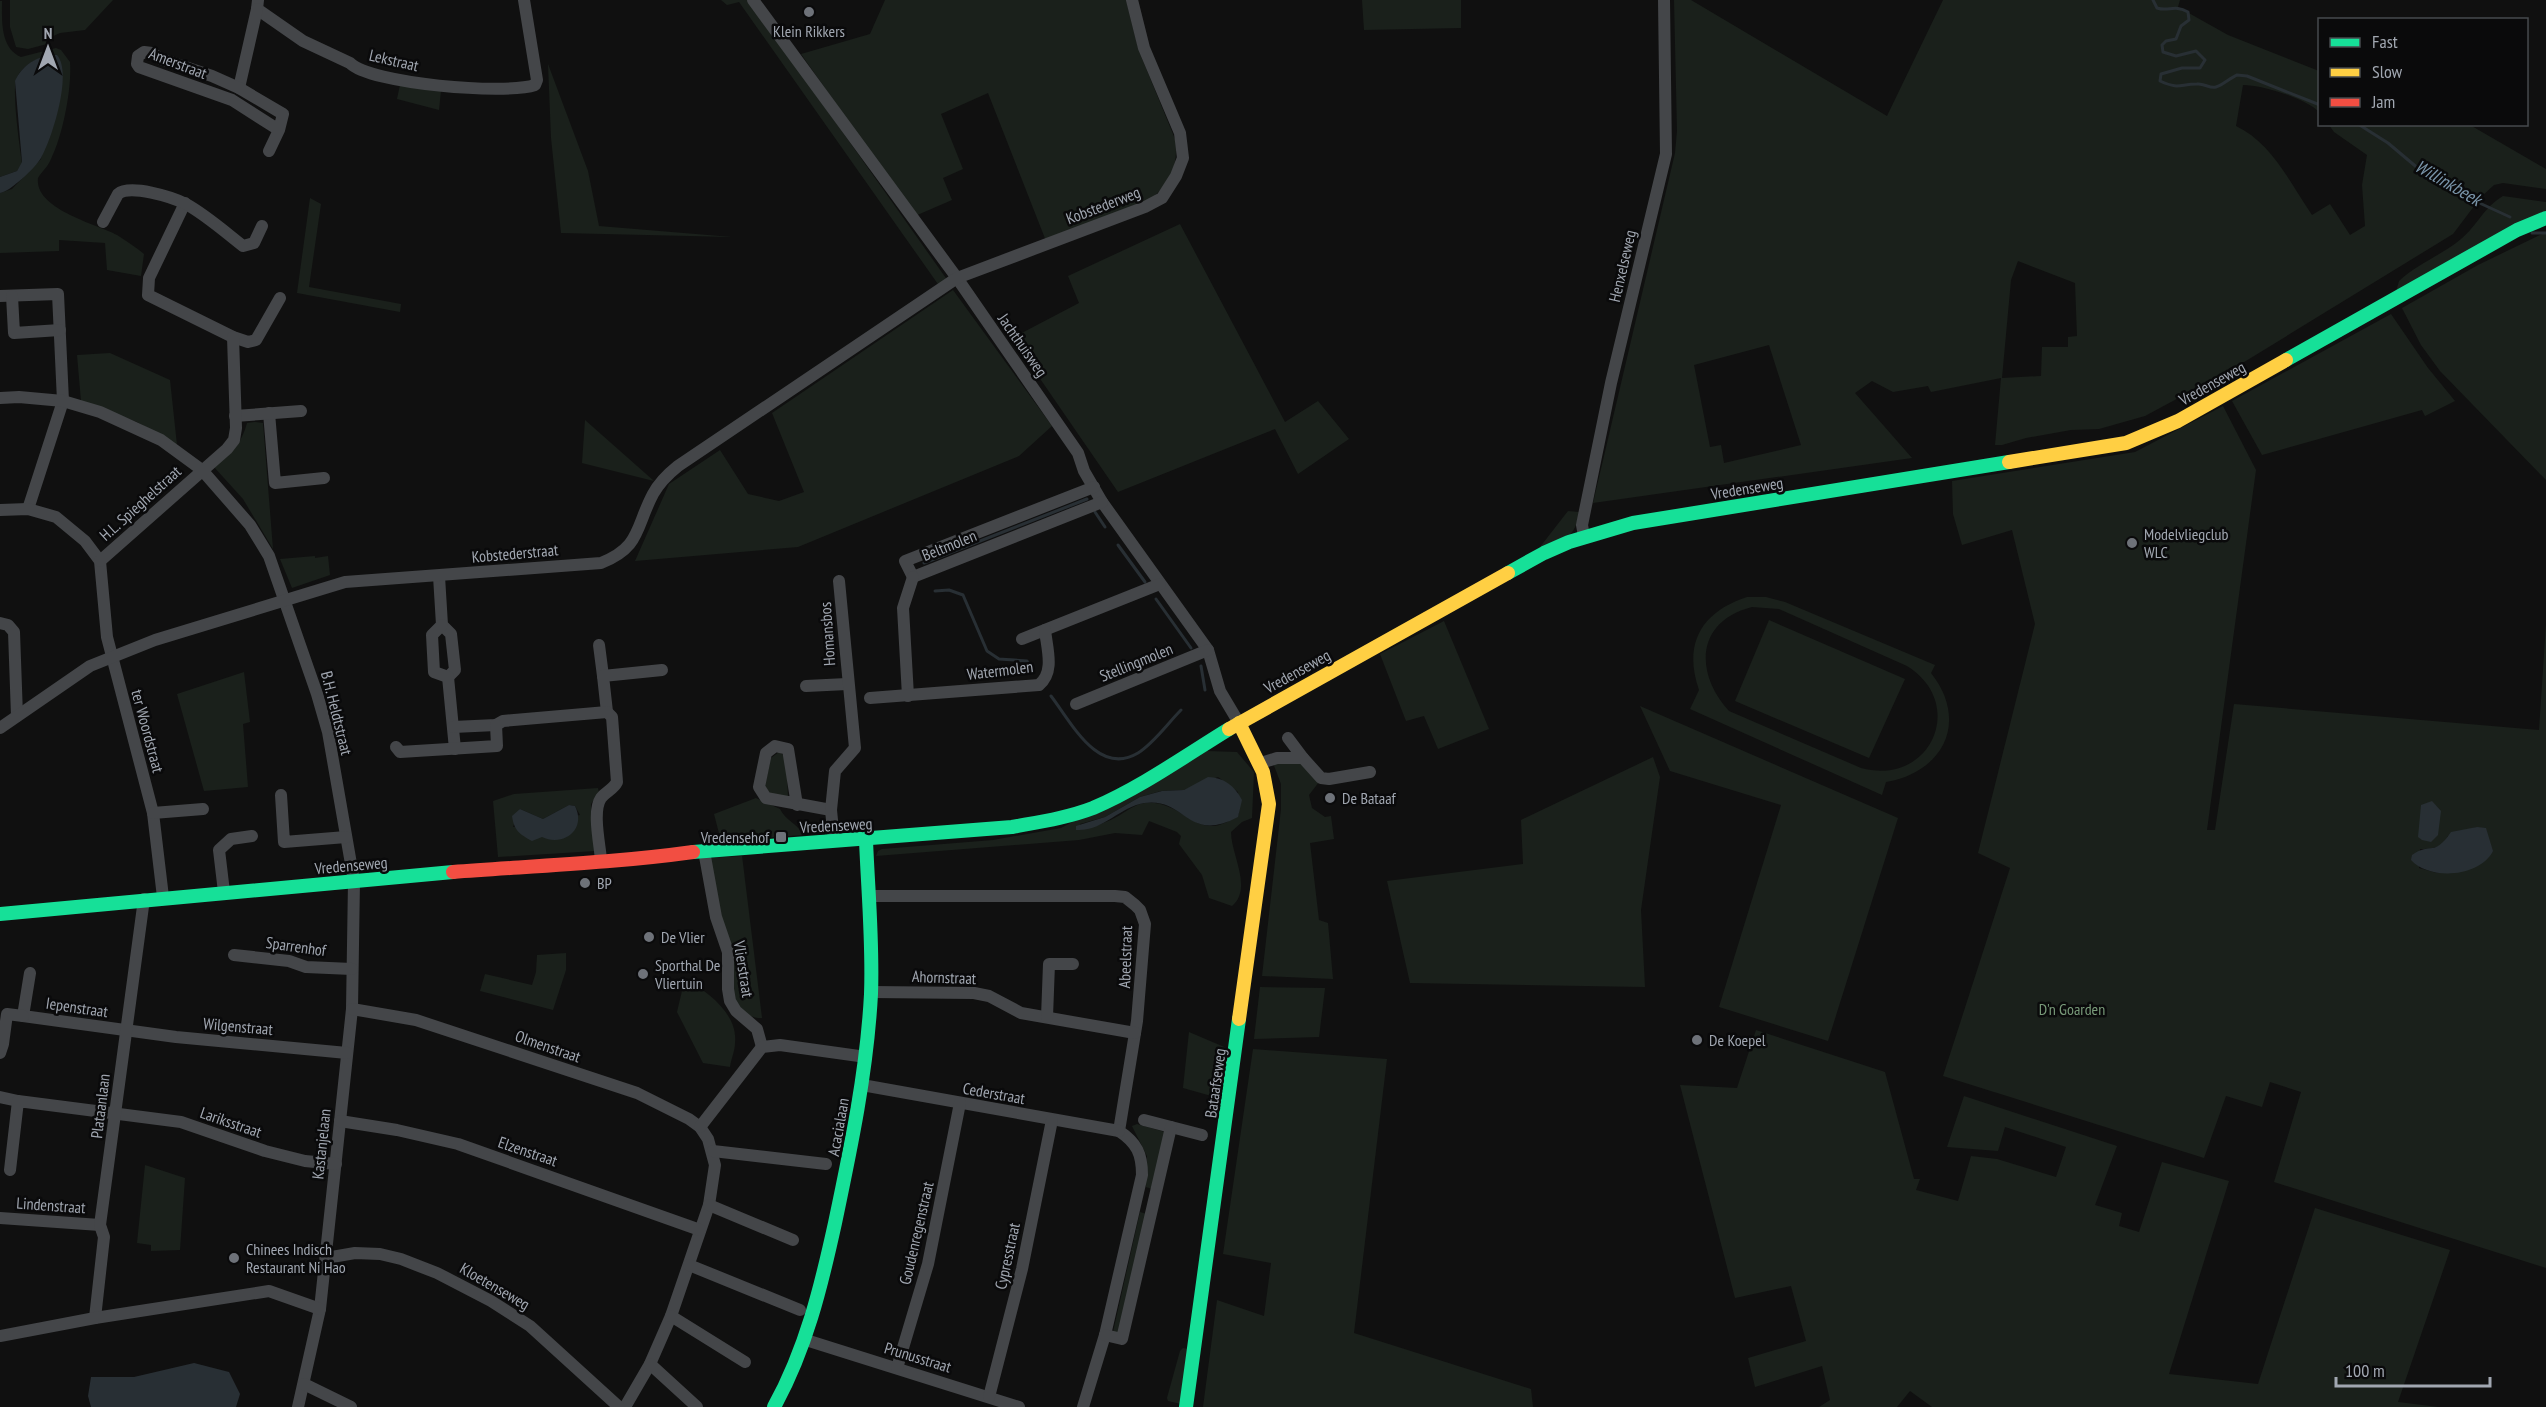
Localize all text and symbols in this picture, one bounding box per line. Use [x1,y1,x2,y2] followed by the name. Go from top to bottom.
[802,5,816,19] marker: Klein Rikkers
[18,18,78,78] north arrow
[2318,18,2528,126] legend
[773,21,845,41] place label: Klein Rikkers
[44,23,52,43] text: N
[2372,30,2398,53] text: Fast
[146,43,210,83] street label: Amerstraat
[367,45,421,76] street label: Lekstraat
[2372,60,2403,83] text: Slow
[2371,90,2395,113] text: Jam
[2411,154,2487,212] water label: Willinkbeek
[1063,182,1143,228] street label: Kobstederweg
[1604,228,1640,304] street label: Henxelseweg
[993,309,1052,381] street label: Jachthuisweg
[2174,357,2249,410] street label: Vredenseweg
[95,461,185,545] street label: H.L. Spieghelstraat
[1708,472,1785,504] street label: Vredenseweg
[2144,524,2229,562] place label: Modelvliegclub WLC
[919,525,979,565] street label: Beltmolen
[2125,536,2139,550] marker: Modelvliegclub WLC
[471,539,560,567] street label: Kobstederstraat
[815,601,839,667] street label: Homansbos
[1096,638,1176,686] street label: Stellingmolen
[1259,645,1334,698] street label: Vredenseweg
[966,656,1034,684] street label: Watermolen
[317,669,357,758] street label: B.H. Heldtstraat
[127,687,169,775] street label: ter Woordstraat
[1342,788,1397,808] place label: De Bataaf
[1323,791,1337,805] marker: De Bataaf
[798,813,873,837] street label: Vredenseweg
[700,827,770,847] place label: Vredensehof
[774,830,788,844] marker: Vredensehof
[313,852,388,878] street label: Vredenseweg
[597,873,612,893] place label: BP
[578,876,592,890] marker: BP
[1114,925,1136,989] street label: Abeelstraat
[661,927,705,947] place label: De Vlier
[642,930,656,944] marker: De Vlier
[265,932,328,960] street label: Sparrenhof
[730,938,758,999] street label: Vlierstraat
[654,955,720,993] place label: Sporthal De Vliertuin
[912,966,977,988] street label: Ahornstraat
[636,967,650,981] marker: Sporthal De Vliertuin
[45,993,110,1021] street label: Iepenstraat
[2039,999,2105,1019] park label: D'n Goarden
[202,1013,274,1039] street label: Wilgenstraat
[513,1025,584,1067] street label: Olmenstraat
[1709,1030,1766,1050] place label: De Koepel
[1690,1033,1704,1047] marker: De Koepel
[1200,1047,1230,1119] street label: Bataafseweg
[86,1072,114,1140] street label: Plataanlaan
[961,1078,1027,1108] street label: Cederstraat
[823,1096,853,1158] street label: Acacialaan
[198,1102,265,1142] street label: Lariksstraat
[307,1108,335,1180] street label: Kastanjelaan
[496,1132,561,1171] street label: Elzenstraat
[894,1179,938,1286] street label: Goudenregenstraat
[16,1193,87,1217] street label: Lindenstraat
[990,1220,1024,1291] street label: Cypresstraat
[246,1239,346,1277] place label: Chinees Indisch Restaurant Ni Hao
[227,1251,241,1265] marker: Chinees Indisch Restaurant Ni Hao
[456,1258,534,1314] street label: Kloetenseweg
[882,1337,954,1377] street label: Prunusstraat
[2336,1350,2490,1388] scale bar
[2345,1359,2385,1382] text: 100 m

